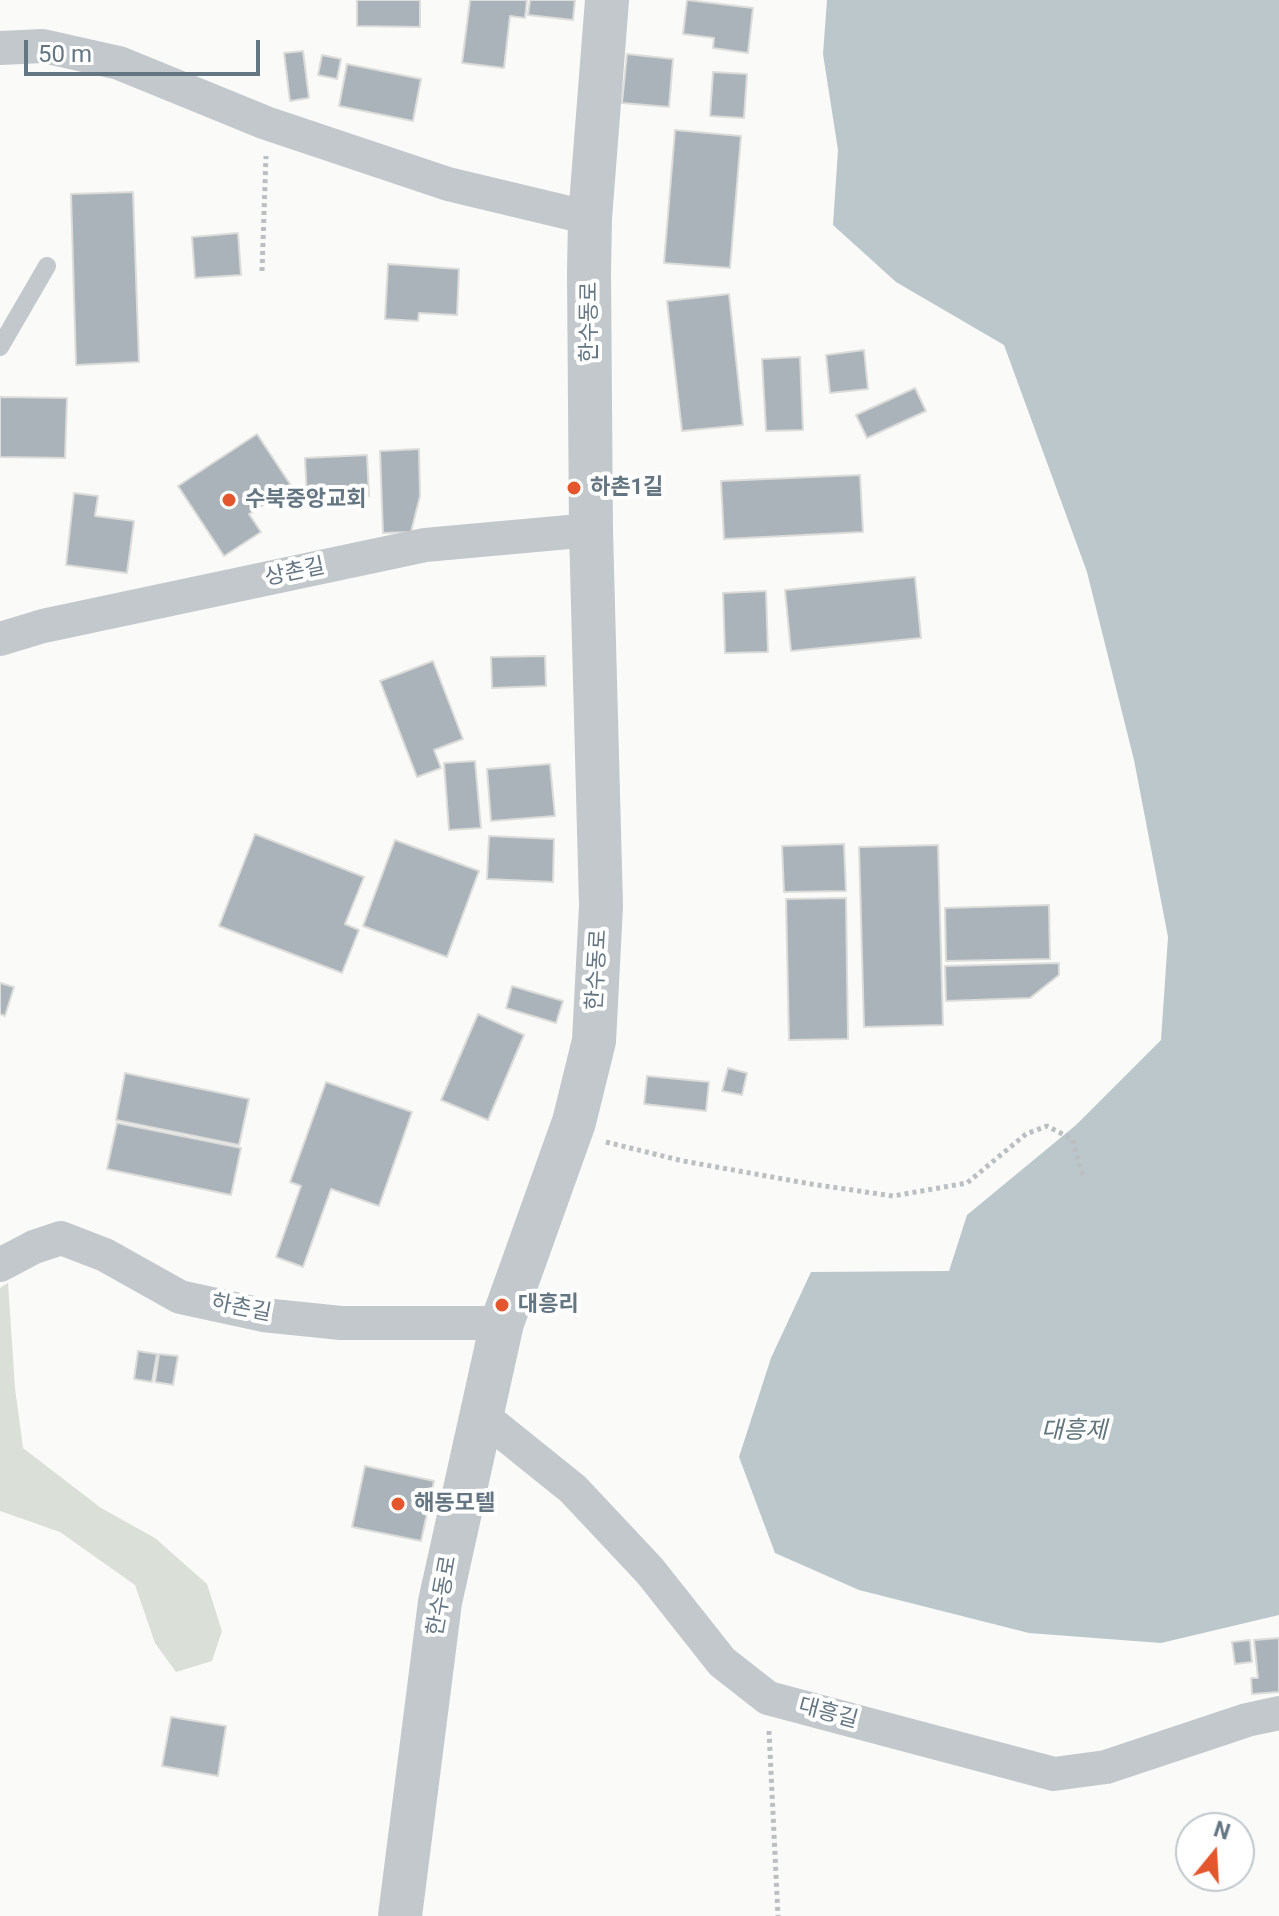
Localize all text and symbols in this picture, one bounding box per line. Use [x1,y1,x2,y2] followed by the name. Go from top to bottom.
[28,24,264,74] scale bar
[38,40,92,68] text: 50 m
[577,282,603,362] street label: 한수동로
[590,475,663,501] place label: 하촌1길
[565,479,583,497] marker: 하촌1길
[245,487,366,513] place label: 수북중앙교회
[220,491,238,509] marker: 수북중앙교회
[263,554,327,592] street label: 상촌길
[583,929,613,1011] street label: 한수동로
[209,1290,273,1328] street label: 하촌길
[518,1292,579,1318] place label: 대흥리
[493,1296,511,1314] marker: 대흥리
[1041,1418,1107,1446] water label: 대흥제
[414,1491,495,1517] place label: 해동모텔
[389,1495,407,1513] marker: 해동모텔
[423,1554,463,1638] street label: 한수동로
[795,1693,861,1735] street label: 대흥길
[1175,1812,1255,1892] north arrow
[1211,1816,1233,1845] text: N

